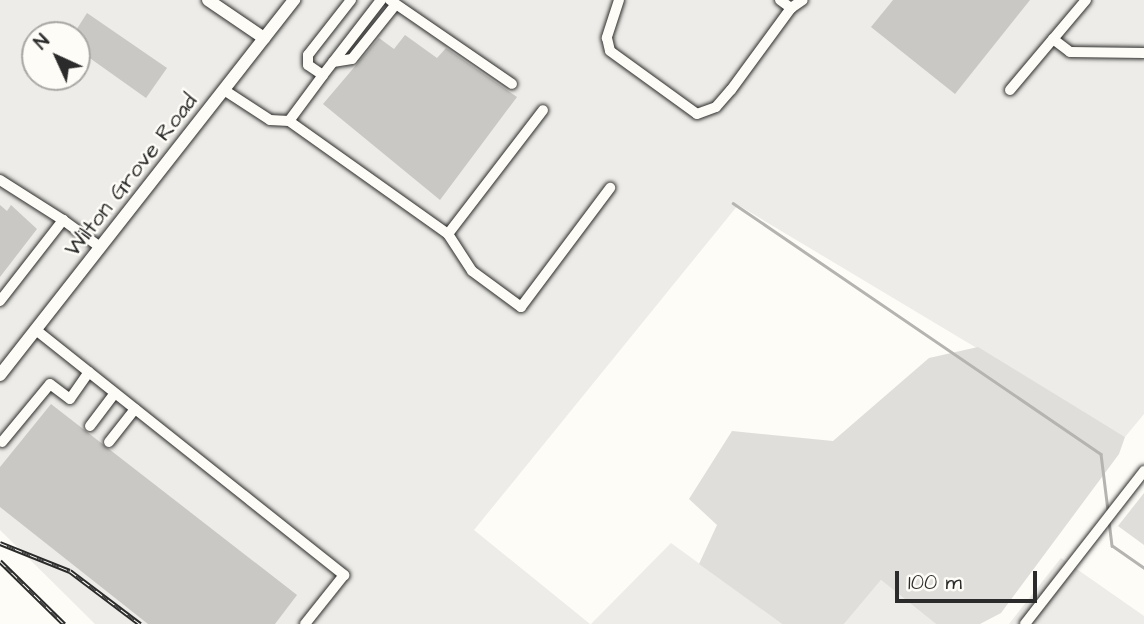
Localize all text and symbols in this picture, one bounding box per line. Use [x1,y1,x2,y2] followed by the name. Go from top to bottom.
[21,21,91,91] north arrow
[28,28,56,56] text: N
[59,88,203,262] street label: Wilton Grove Road
[899,558,1041,602] scale bar
[908,568,962,597] text: 100 m

